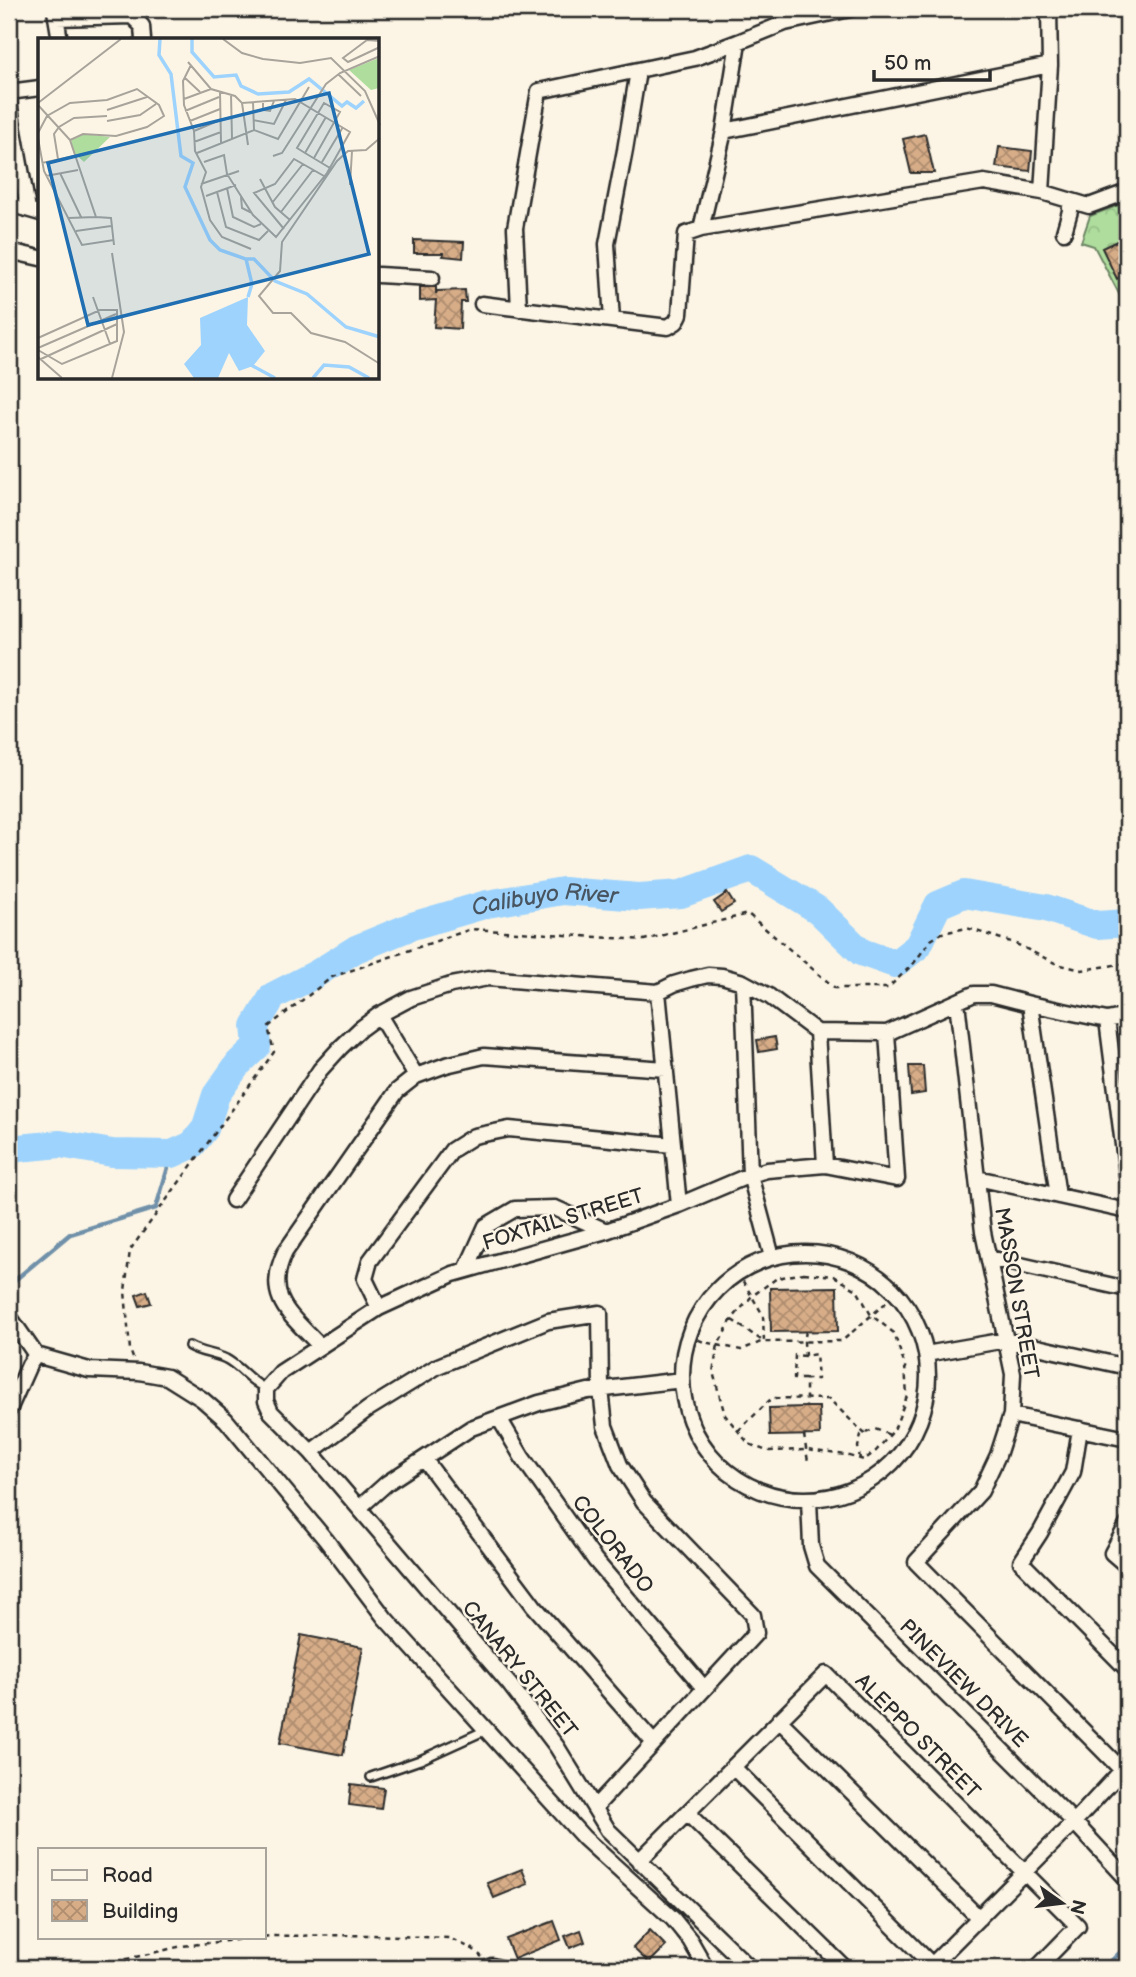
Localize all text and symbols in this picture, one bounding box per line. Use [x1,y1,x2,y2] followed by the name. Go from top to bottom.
[38,38,380,380] inset map
[874,38,989,82] scale bar
[884,51,931,76] text: 50 m
[468,878,621,923] water label: Calibuyo River
[480,1183,647,1256] street label: FOXTAIL STREET
[989,1205,1044,1381] street label: MASSON STREET
[567,1490,659,1598] street label: COLORADO
[457,1596,583,1743] street label: CANARY STREET
[894,1614,1033,1753] street label: PINEVIEW DRIVE
[850,1669,986,1804] street label: ALEPPO STREET
[38,1848,266,1938] legend
[102,1863,153,1888] text: Road
[1028,1868,1098,1938] north arrow
[1064,1897,1090,1916] text: N
[102,1899,178,1924] text: Building

